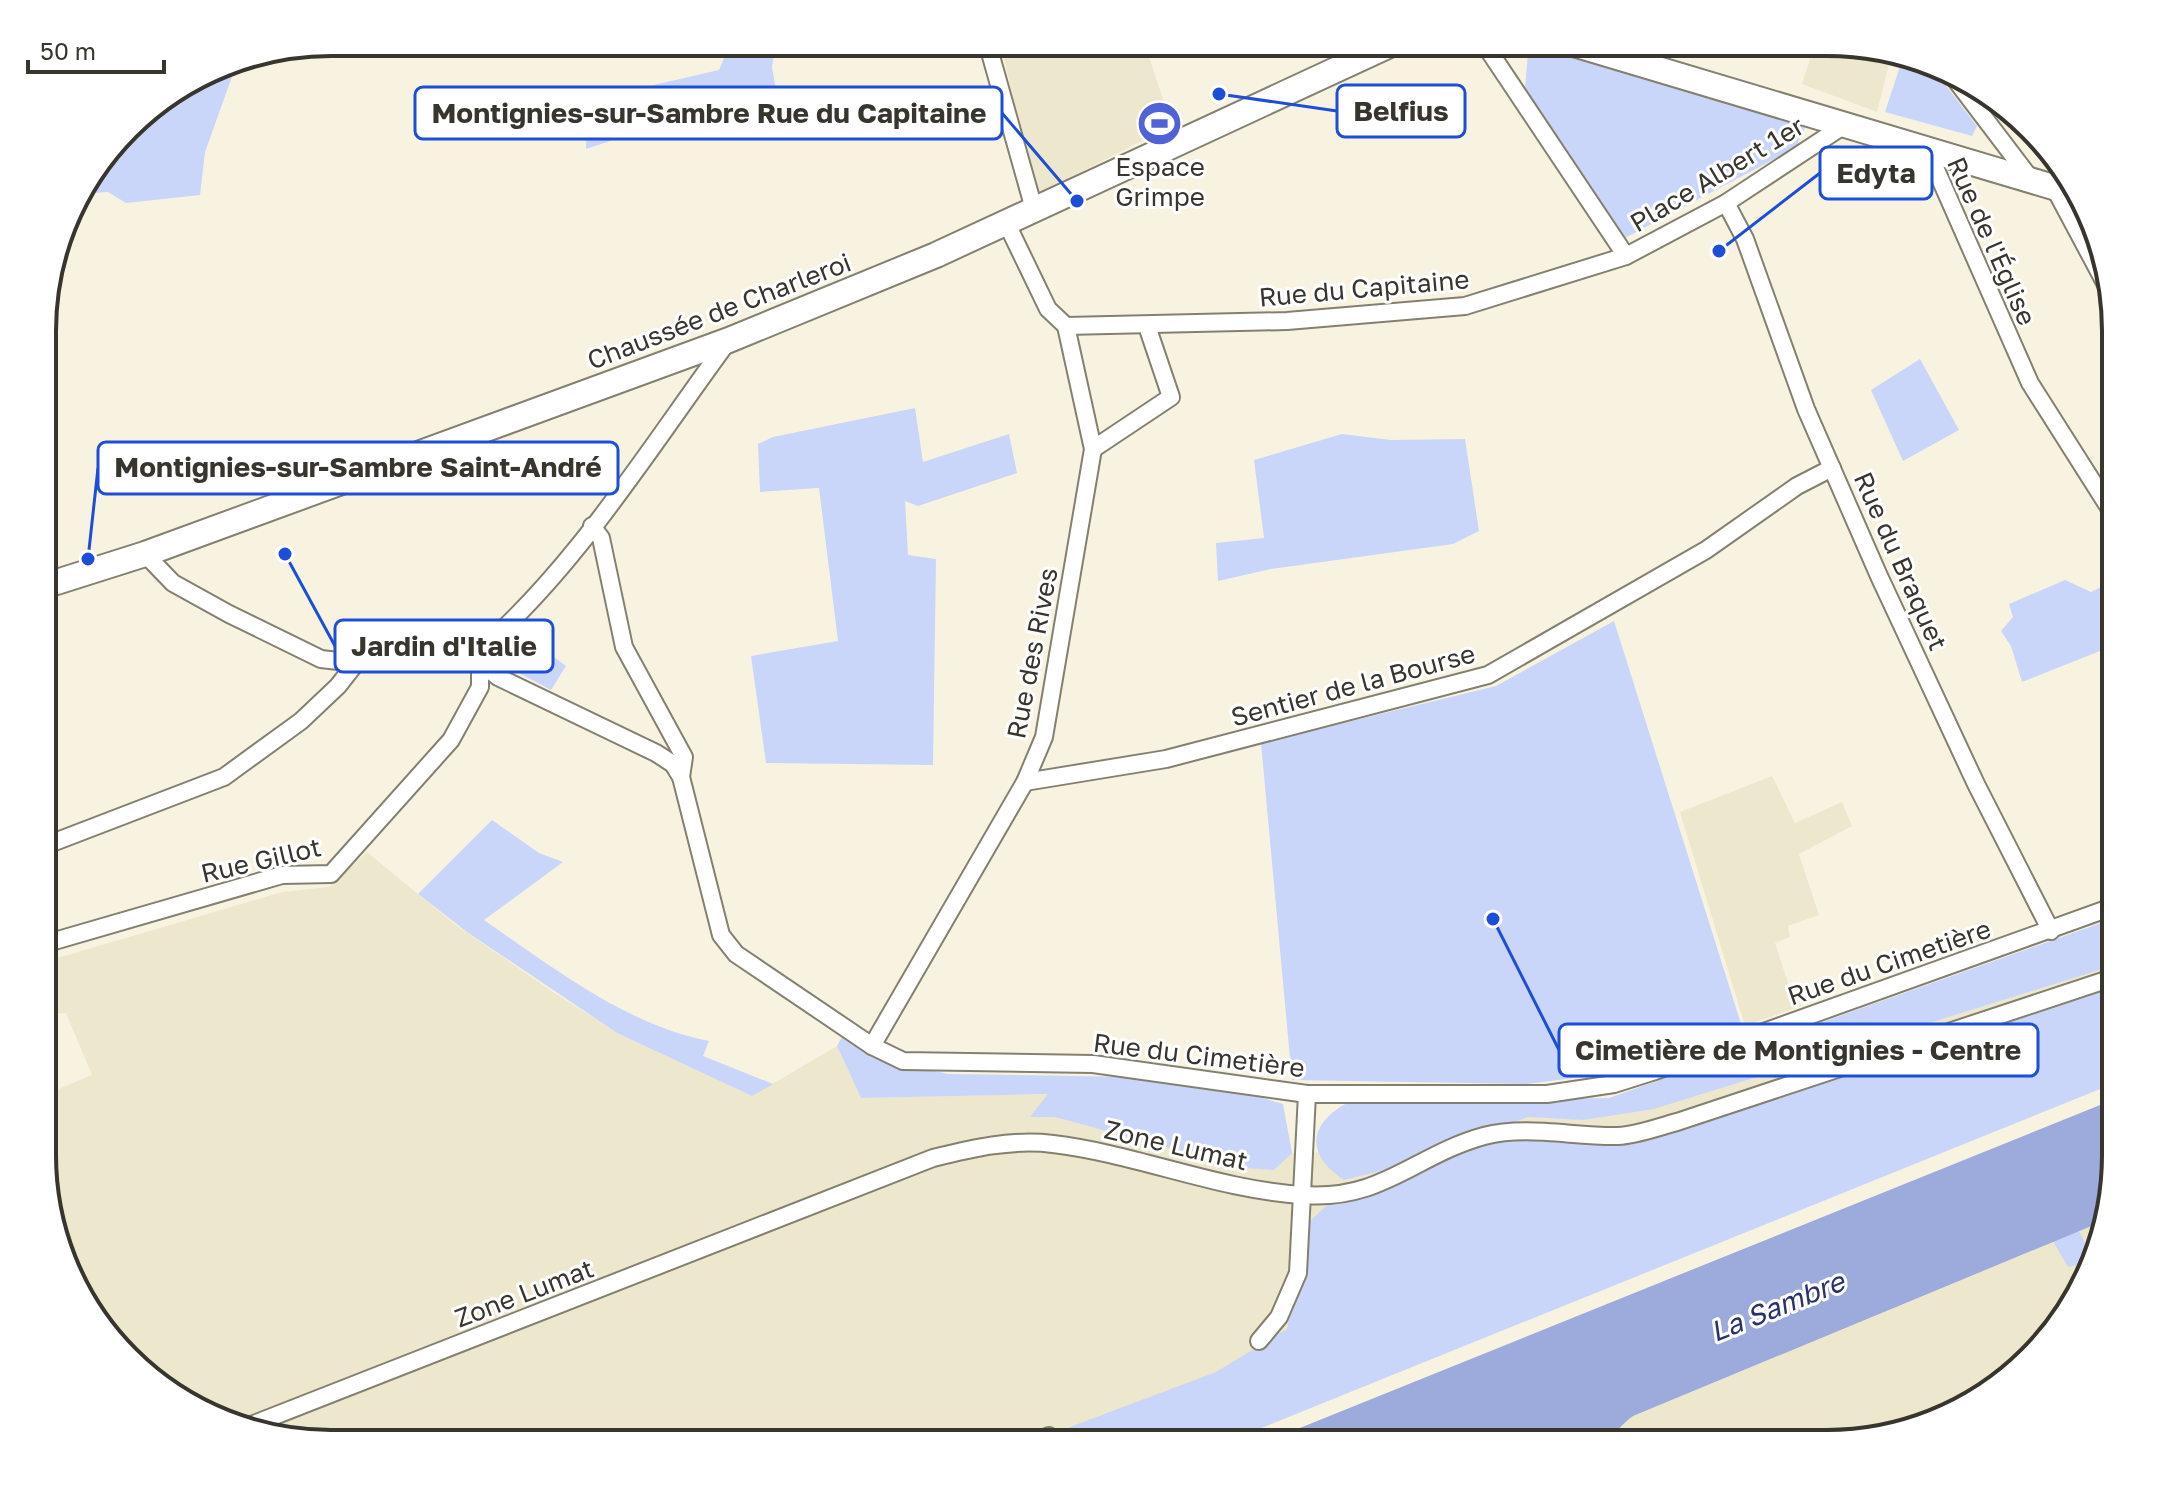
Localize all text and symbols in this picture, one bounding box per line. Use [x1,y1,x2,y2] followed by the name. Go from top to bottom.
[28,24,164,74] scale bar
[40,36,96,65] text: 50 m
[1337,85,1465,137] callout: Belfius
[415,87,1002,139] callout: Montignies-sur-Sambre Rue du Capitaine
[1353,94,1449,127] text: Belfius
[431,96,987,129] text: Montignies-sur-Sambre Rue du Capitaine
[1136,99,1184,147] sports icon: Espace Grimpe
[1624,110,1810,238] street label: Place Albert 1er
[1820,147,1932,199] callout: Edyta
[1115,151,1205,212] place label: Espace Grimpe
[1941,152,2043,330] street label: Rue de l'Église
[1836,156,1916,189] text: Edyta
[583,246,855,376] street label: Chaussée de Charleroi
[1257,263,1471,313] street label: Rue du Capitaine
[98,442,618,494] callout: Montignies-sur-Sambre Saint-André
[114,450,602,483] text: Montignies-sur-Sambre Saint-André
[1848,467,1954,655] street label: Rue du Braquet
[1000,565,1064,741] street label: Rue des Rives
[335,620,553,672] callout: Jardin d'Italie
[351,629,537,662] text: Jardin d'Italie
[1228,637,1478,733] street label: Sentier de la Bourse
[198,831,324,889] street label: Rue Gillot
[1783,913,1995,1011] street label: Rue du Cimetière
[1559,1024,2038,1076] callout: Cimetière de Montignies - Centre
[1091,1027,1307,1083] street label: Rue du Cimetière
[1575,1033,2021,1066] text: Cimetière de Montignies - Centre
[1101,1113,1251,1177] street label: Zone Lumat
[450,1252,598,1334] street label: Zone Lumat
[1705,1264,1850,1348] water label: La Sambre

